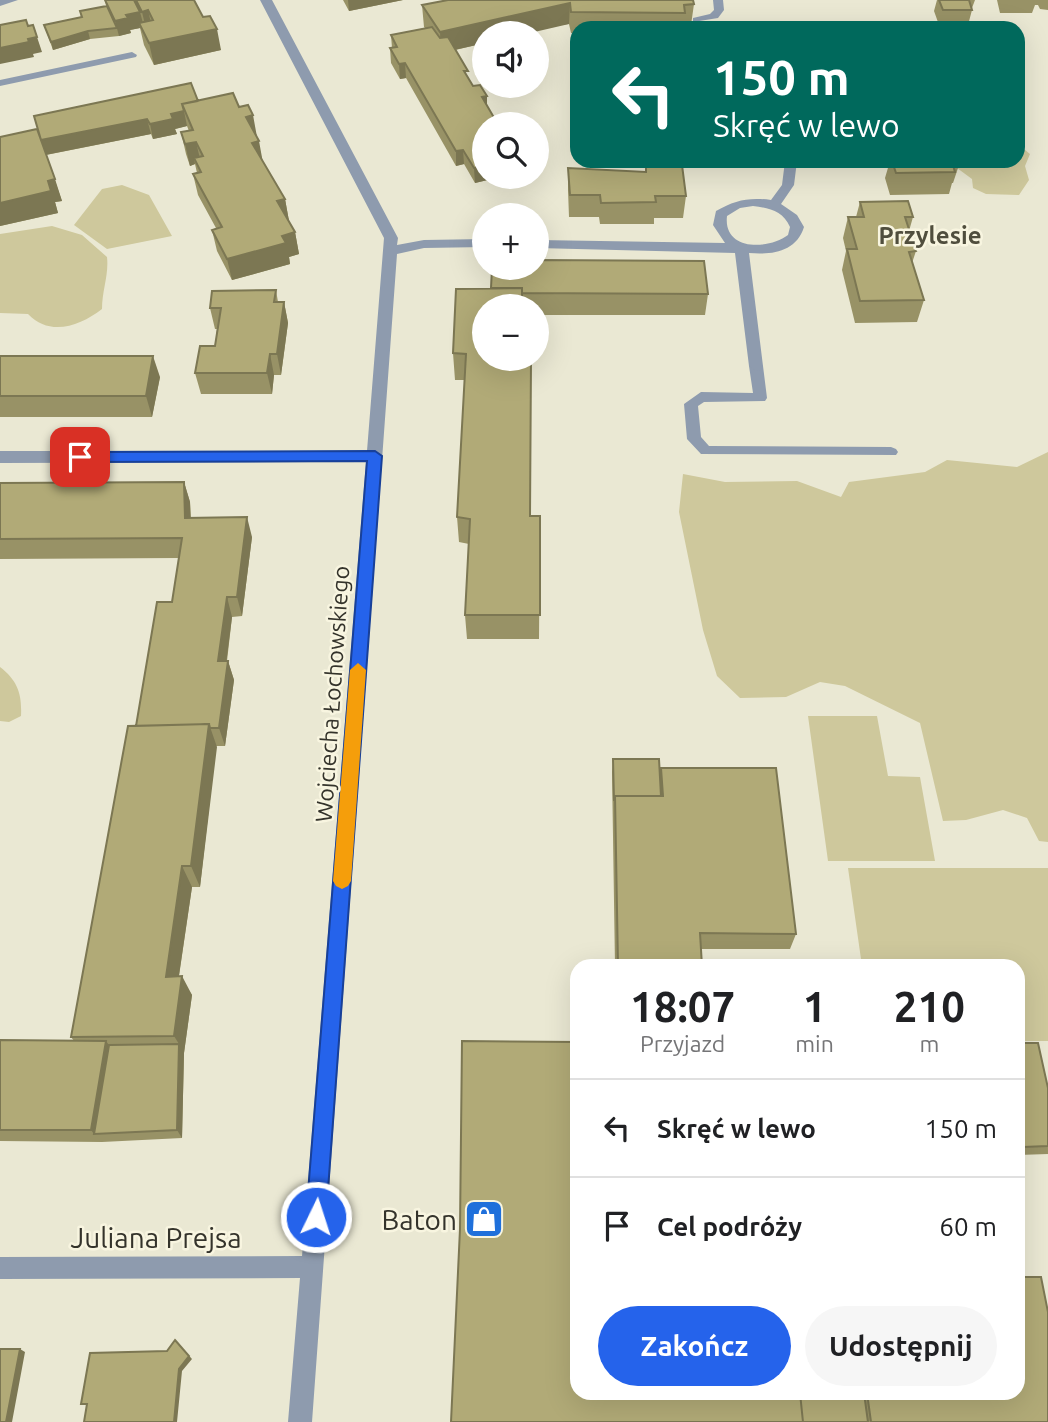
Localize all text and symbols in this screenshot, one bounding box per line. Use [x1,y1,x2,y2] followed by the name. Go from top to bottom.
[472,21,549,371] map controls
[472,21,549,98] button: sound
[598,49,689,140] icon: left
[713,49,850,104] text: 150 m
[713,107,900,143] text: Skręć w lewo
[472,112,549,189] button: search
[472,203,549,280] button: +
[878,222,982,249] district label: Przylesie
[472,294,549,371] button: −
[50,427,110,487] pin
[61,438,99,476] icon: arrive
[311,565,353,823] street label: Wojciecha Łochowskiego
[630,983,735,1030] text: 18:07
[803,983,826,1030] text: 1
[894,983,965,1030] text: 210
[640,1031,725,1056] text: Przyjazd
[795,1031,834,1056] text: min
[919,1031,939,1056] text: m
[598,1109,636,1147] icon: left
[657,1114,816,1143] text: Skręć w lewo
[925,1114,997,1143] text: 150 m
[279,1180,353,1254] position arrow
[463,1198,505,1240] shop icon: Baton
[382,1204,457,1235] place label: Baton
[598,1207,636,1245] icon: arrive
[657,1212,802,1241] text: Cel podróży
[939,1212,997,1241] text: 60 m
[70,1222,242,1253] street label: Juliana Prejsa
[598,1306,791,1386] button: Zakończ
[805,1306,997,1386] button: Udostępnij

